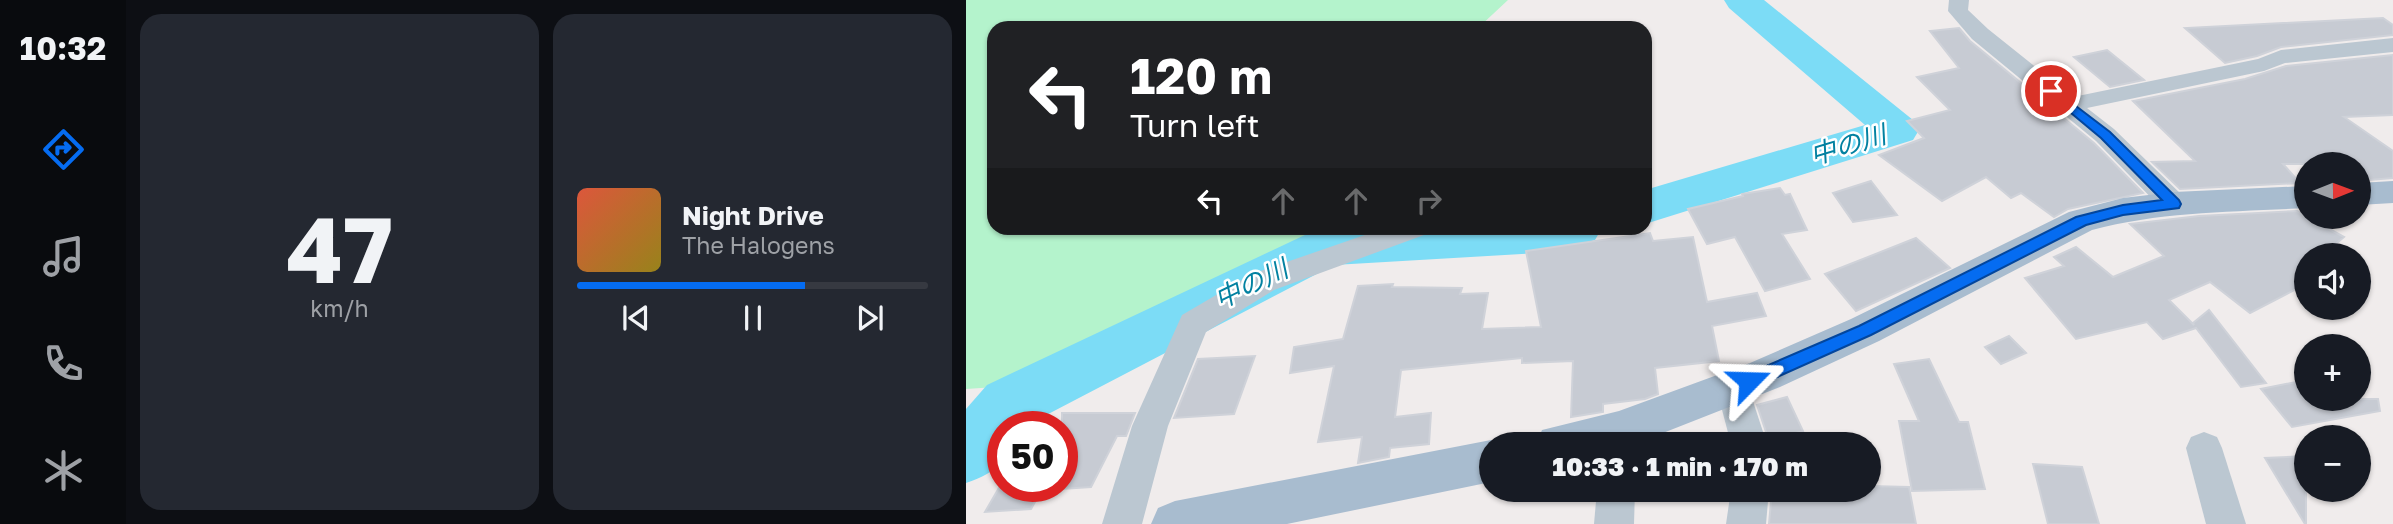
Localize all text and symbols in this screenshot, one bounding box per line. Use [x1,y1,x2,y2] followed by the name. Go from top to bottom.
[20,29,106,67] text: 10:32
[1130,46,1272,105] text: 120 m
[1015,49,1106,140] icon: left
[2021,61,2081,121] pin
[2032,72,2070,110] icon: arrive
[1130,106,1259,144] text: Turn left
[1806,117,1893,171] water label: 中の川
[39,125,88,174] icon: directions
[2294,152,2371,229] north arrow
[2294,152,2371,502] map controls
[1191,182,1229,220] icon: left
[1264,182,1302,220] icon: ahead
[1337,182,1375,220] icon: ahead
[1410,182,1448,220] icon: right
[286,194,393,303] text: 47
[682,200,824,231] text: Night Drive
[682,231,835,259] text: The Halogens
[39,232,88,281] icon: music
[2294,243,2371,320] button: sound
[1209,251,1295,315] water label: 中の川
[310,294,369,322] text: km/h
[617,299,655,337] icon: previous
[734,299,772,337] icon: pause
[851,299,889,337] icon: next
[2294,334,2371,411] button: +
[39,339,88,388] icon: phone
[1712,344,1786,418] position arrow
[987,411,1078,502] speed limit sign: 50
[2294,425,2371,502] button: −
[39,446,88,495] icon: climate
[1552,451,1808,482] text: 10:33 · 1 min · 170 m

